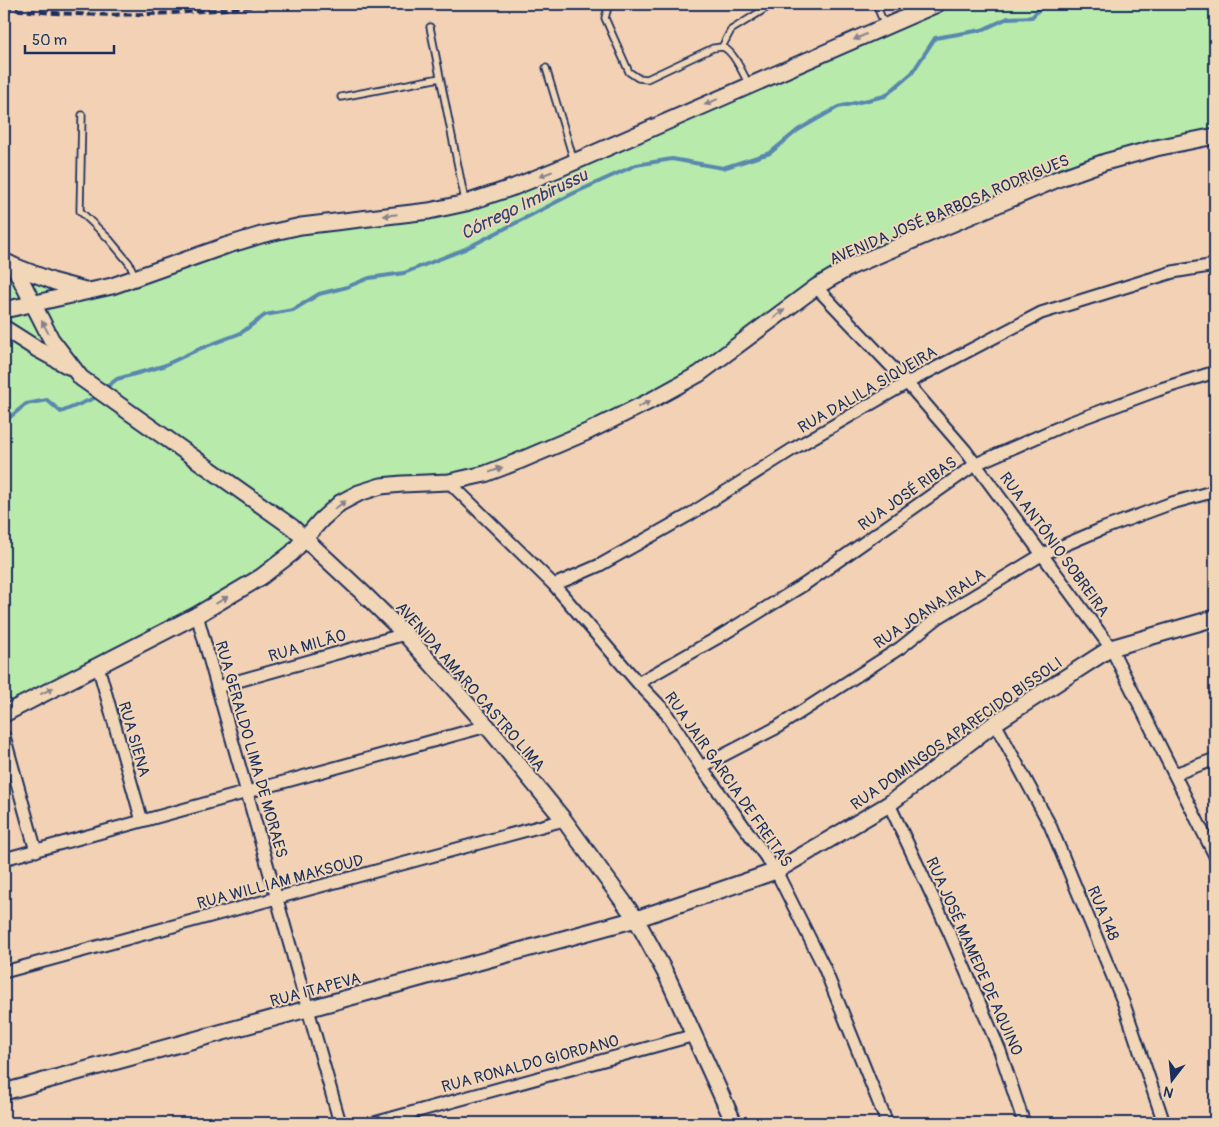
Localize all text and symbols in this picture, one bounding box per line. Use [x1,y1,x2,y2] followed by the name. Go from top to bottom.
[25,22,114,54] scale bar
[32,31,67,50] text: 50 m
[853,34,867,42] one-way arrow
[704,98,718,106] one-way arrow
[827,150,1072,270] street label: AVENIDA JOSÉ BARBOSA RODRIGUES
[457,163,592,245] water label: Córrego Imbirussu
[539,170,553,178] one-way arrow
[382,211,398,219] one-way arrow
[772,309,786,319] one-way arrow
[41,320,49,335] one-way arrow
[794,342,941,438] street label: RUA DALILA SIQUEIRA
[637,400,652,408] one-way arrow
[854,452,961,535] street label: RUA JOSÉ RIBAS
[489,466,504,474] one-way arrow
[995,468,1113,621] street label: RUA ANTÔNIO SOBREIRA
[333,500,347,510] one-way arrow
[870,564,989,654] street label: RUA JOANA IRALA
[216,596,229,605] one-way arrow
[391,598,549,775] street label: AVENIDA AMARO CASTRO LIMA
[266,625,348,667] street label: RUA MILÃO
[210,639,292,860] street label: RUA GERALDO LIMA DE MORAES
[847,653,1066,815] street label: RUA DOMINGOS APARECIDO BISSOLI
[40,687,54,695] one-way arrow
[660,688,796,871] street label: RUA JAIR GARCIA DE FREITAS
[114,699,154,779] street label: RUA SIENA
[195,850,366,914] street label: RUA WILLIAM MAKSOUD
[921,854,1027,1059] street label: RUA JOSÉ MAMEDE DE AQUINO
[1083,883,1123,944] street label: RUA 148
[268,968,363,1012] street label: RUA ITAPEVA
[439,1031,621,1097] street label: RUA RONALDO GIORDANO
[1146,1054,1196,1104] north arrow
[1162,1083,1175,1101] text: N

